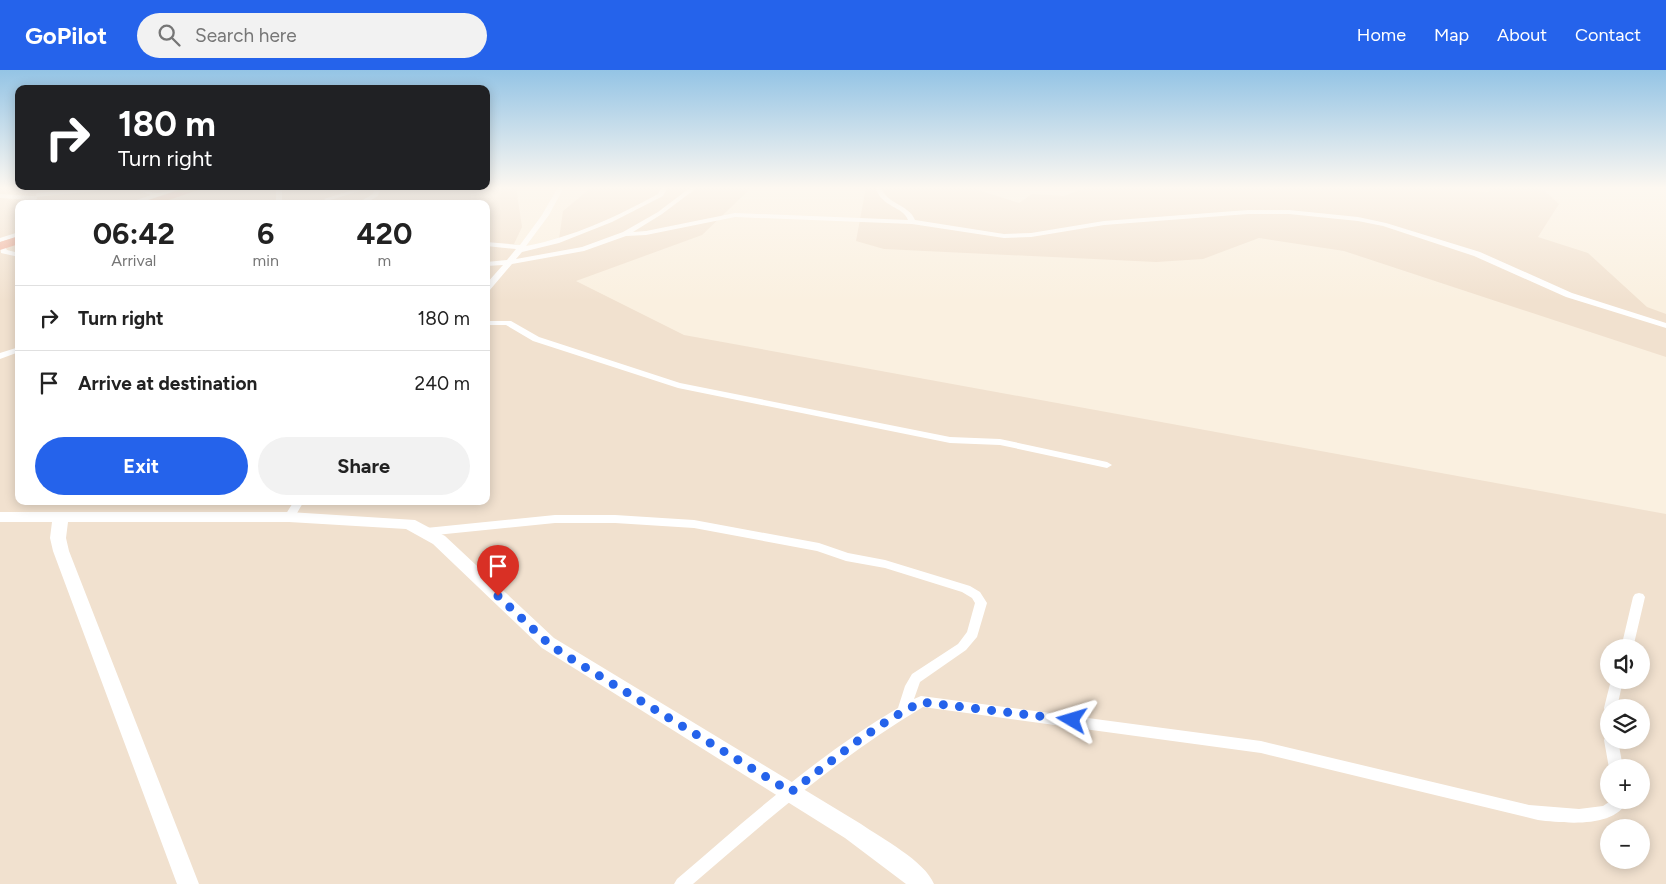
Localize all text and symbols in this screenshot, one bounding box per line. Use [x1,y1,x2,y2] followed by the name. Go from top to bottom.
[137,13,487,58] search box
[25,21,107,50] text: GoPilot
[155,21,183,49] icon: search
[195,24,297,47] text: Search here
[1357,24,1406,46] text: Home
[1434,24,1469,46] text: Map
[1497,24,1547,46] text: About
[1575,24,1641,46] text: Contact
[118,103,216,145] text: 180 m
[35,105,100,170] icon: right
[118,145,213,172] text: Turn right
[93,215,175,252] text: 06:42
[257,215,274,252] text: 6
[357,215,412,252] text: 420
[111,251,156,270] text: Arrival
[253,251,279,270] text: min
[378,251,391,270] text: m
[35,304,63,332] icon: right
[78,307,164,330] text: Turn right
[417,307,470,330] text: 180 m
[35,369,63,397] icon: arrive
[78,372,257,395] text: Arrive at destination
[415,372,470,395] text: 240 m
[35,437,248,495] button: Exit
[258,437,470,495] button: Share
[477,545,519,596] pin
[484,552,512,580] icon: arrive
[1600,639,1650,869] map controls
[1600,639,1650,689] button: sound
[1045,693,1097,745] position arrow
[1600,699,1650,749] button: layers
[1600,759,1650,809] button: +
[1600,819,1650,869] button: −

